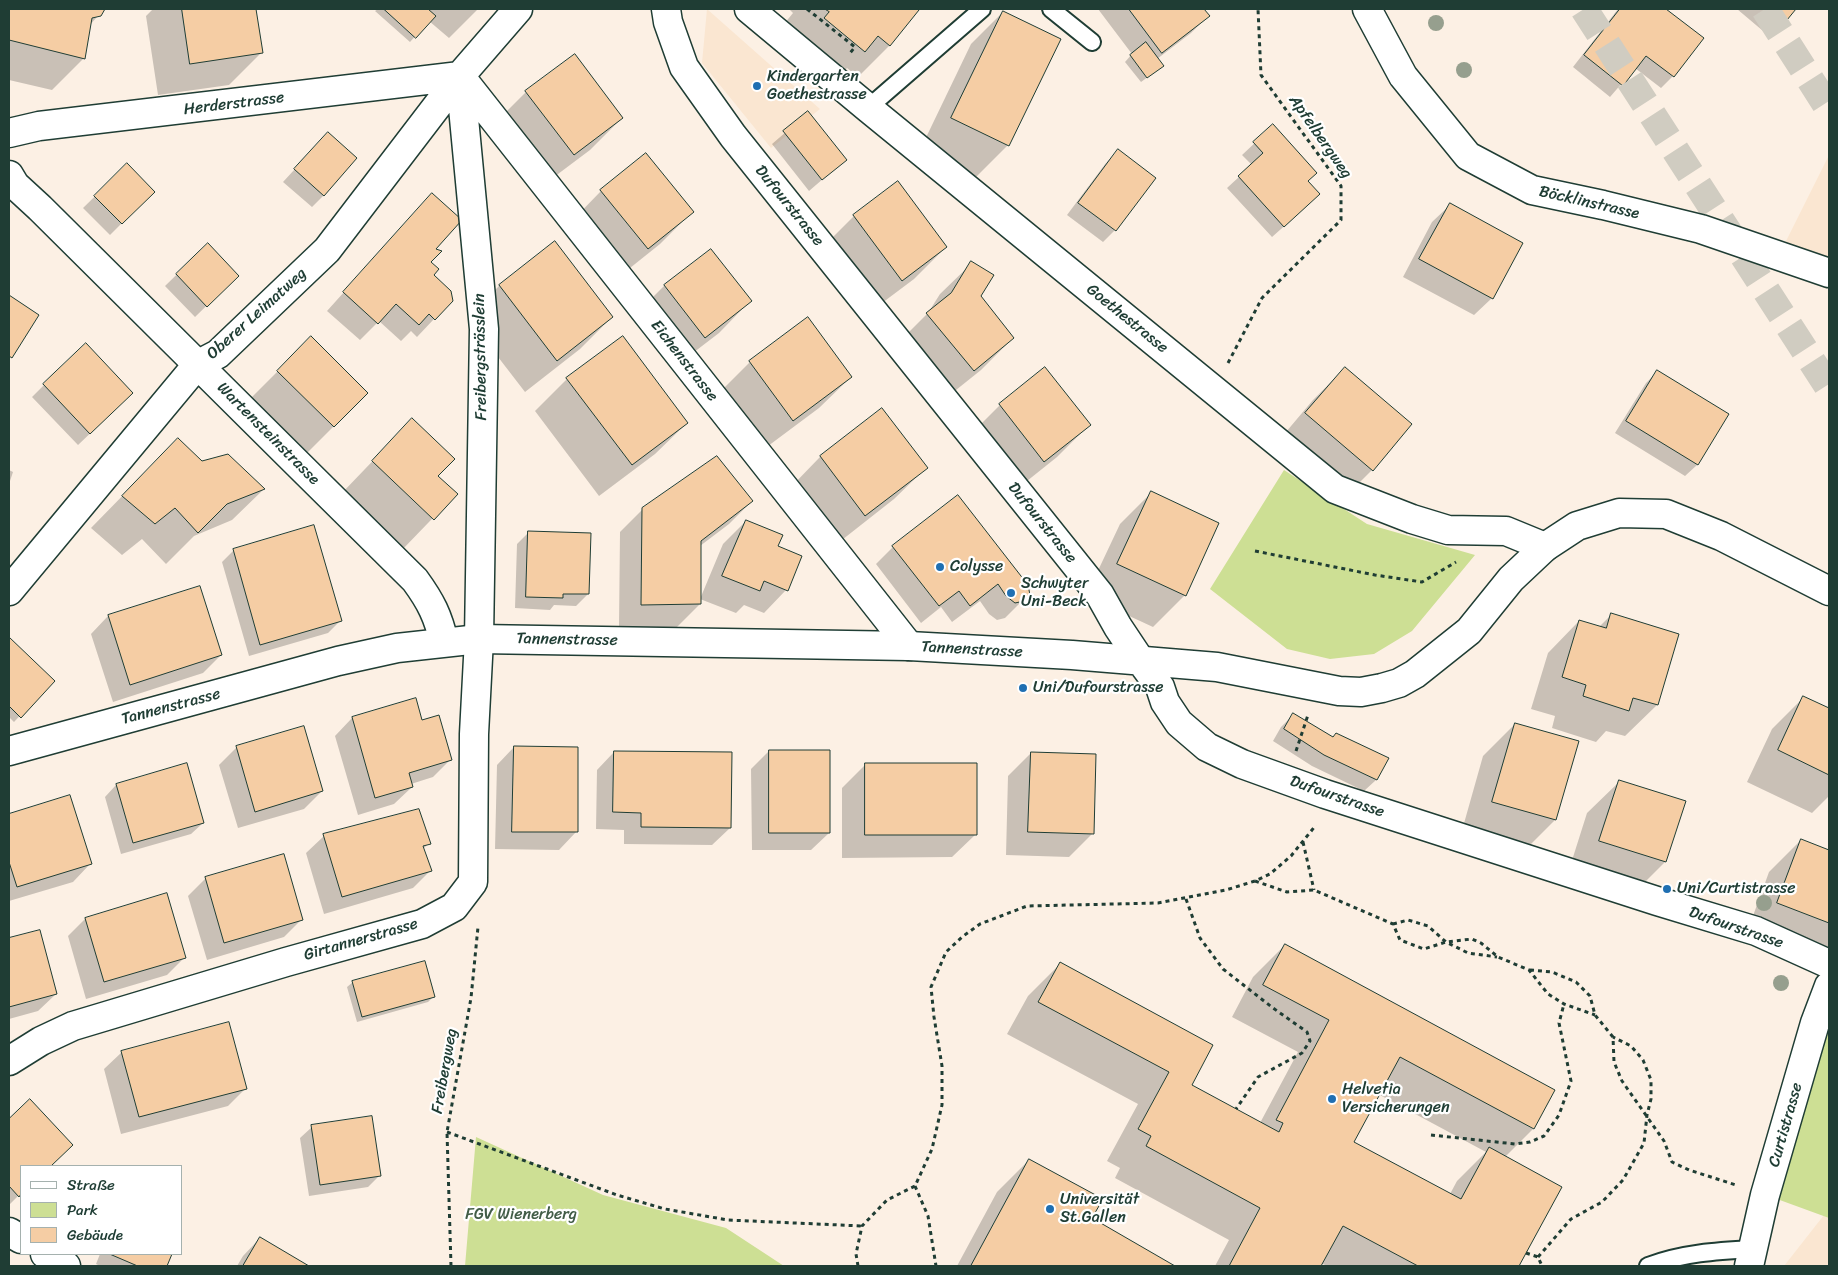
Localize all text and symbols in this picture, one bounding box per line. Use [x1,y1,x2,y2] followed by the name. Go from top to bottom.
[767,67,867,105] place label: Kindergarten Goethestrasse
[751,80,763,92] marker: Kindergarten Goethestrasse
[183,88,285,120] street label: Herderstrasse
[1284,92,1356,182] street label: Apfelbergweg
[750,162,828,250] street label: Dufourstrasse
[1537,182,1641,224] street label: Böcklinstrasse
[203,264,311,364] street label: Oberer Leimatweg
[1082,280,1172,358] street label: Goethestrasse
[470,293,492,421] street label: Freibergsträsslein
[646,316,722,406] street label: Eichenstrasse
[213,379,323,489] street label: Wartensteinstrasse
[1003,479,1081,567] street label: Dufourstrasse
[950,557,1003,577] place label: Colysse
[934,561,946,573] marker: Colysse
[1021,574,1089,612] place label: Schwyter Uni-Beck
[1005,587,1017,599] marker: Schwyter Uni-Beck
[516,630,618,650] street label: Tannenstrasse
[921,638,1023,662] street label: Tannenstrasse
[1033,678,1163,698] place label: Uni/Dufourstrasse
[1017,682,1029,694] marker: Uni/Dufourstrasse
[119,685,223,729] street label: Tannenstrasse
[1287,772,1387,822] street label: Dufourstrasse
[1677,879,1795,899] place label: Uni/Curtistrasse
[1661,883,1673,895] marker: Uni/Curtistrasse
[1686,903,1786,953] street label: Dufourstrasse
[302,915,420,965] street label: Girtannerstrasse
[428,1027,462,1115] street label: Freibergweg
[1342,1080,1450,1118] place label: Helvetia Versicherungen
[1765,1081,1807,1169] street label: Curtistrasse
[1326,1093,1338,1105] marker: Helvetia Versicherungen
[20,1165,182,1255] legend
[67,1172,115,1198] text: Straße
[1060,1190,1139,1228] place label: Universität St.Gallen
[67,1197,98,1223] text: Park
[1044,1203,1056,1215] marker: Universität St.Gallen
[465,1205,577,1225] park label: FGV Wienerberg
[67,1222,123,1248] text: Gebäude

